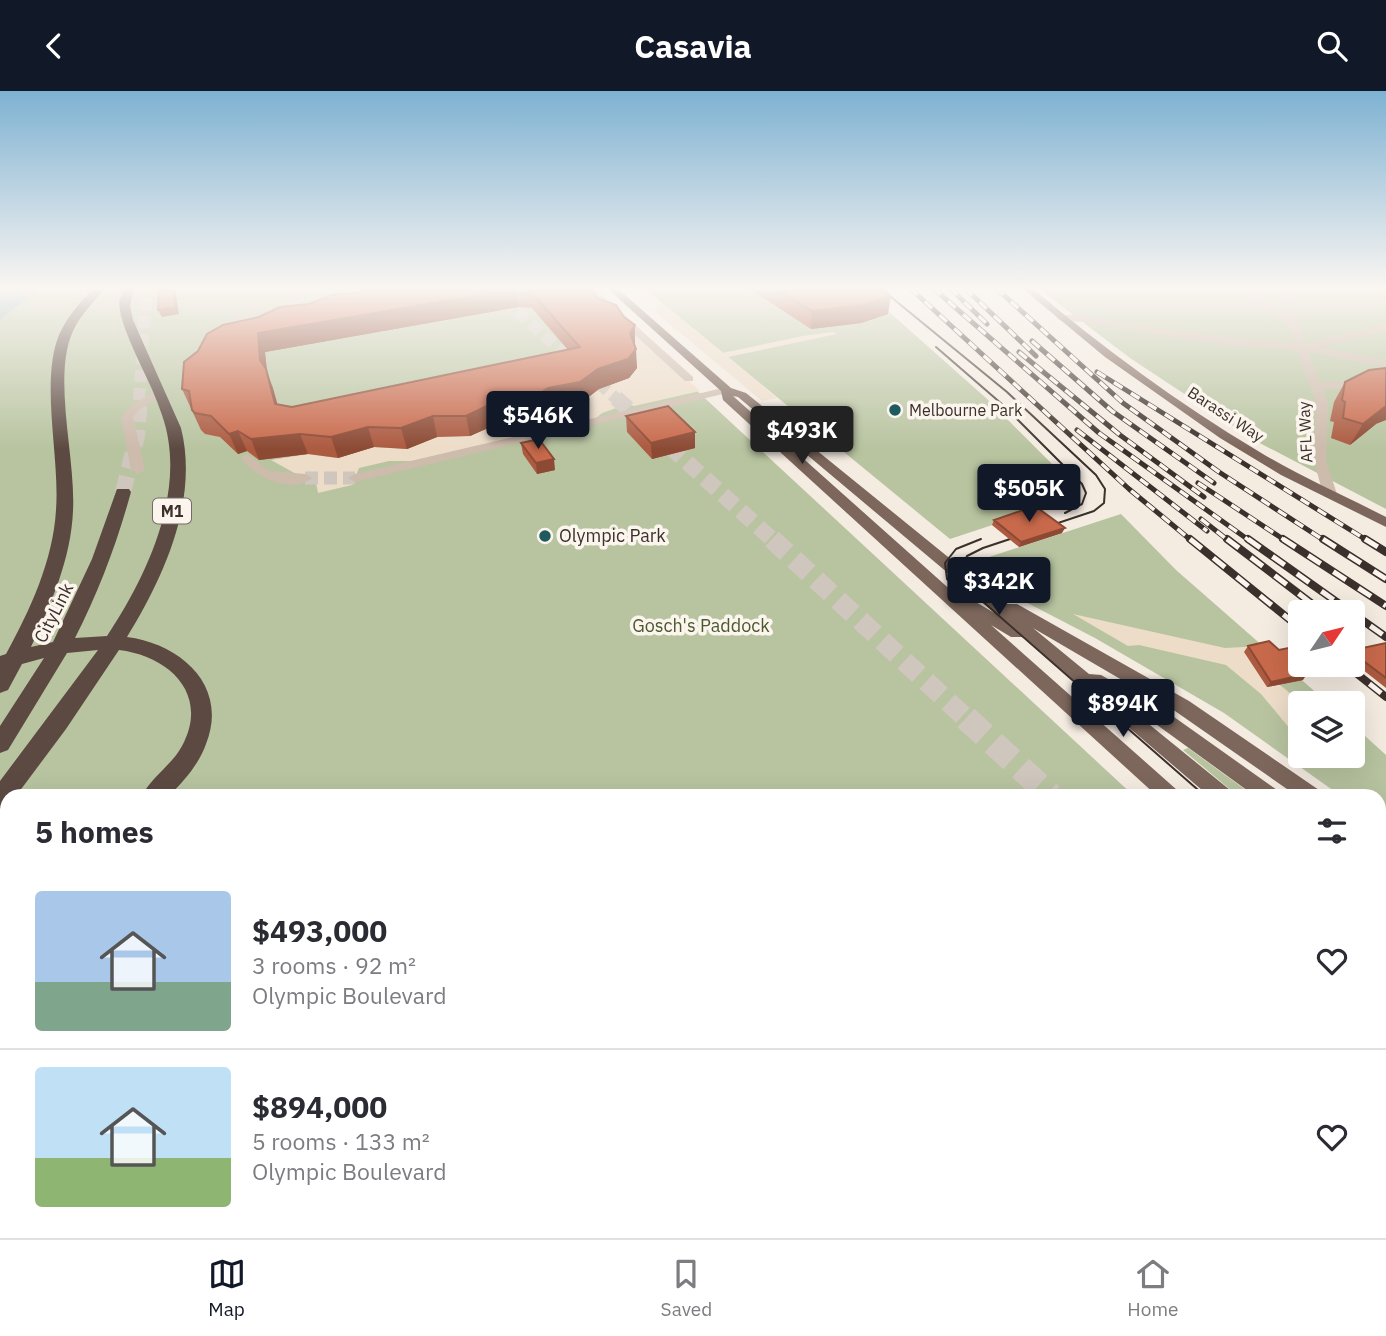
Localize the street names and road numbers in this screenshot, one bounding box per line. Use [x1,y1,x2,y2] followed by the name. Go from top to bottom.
[1184,382,1268,446] street label: Barassi Way
[1293,401,1317,463] street label: AFL Way
[153,499,191,523] road number: M1
[29,578,79,647] street label: CityLink

